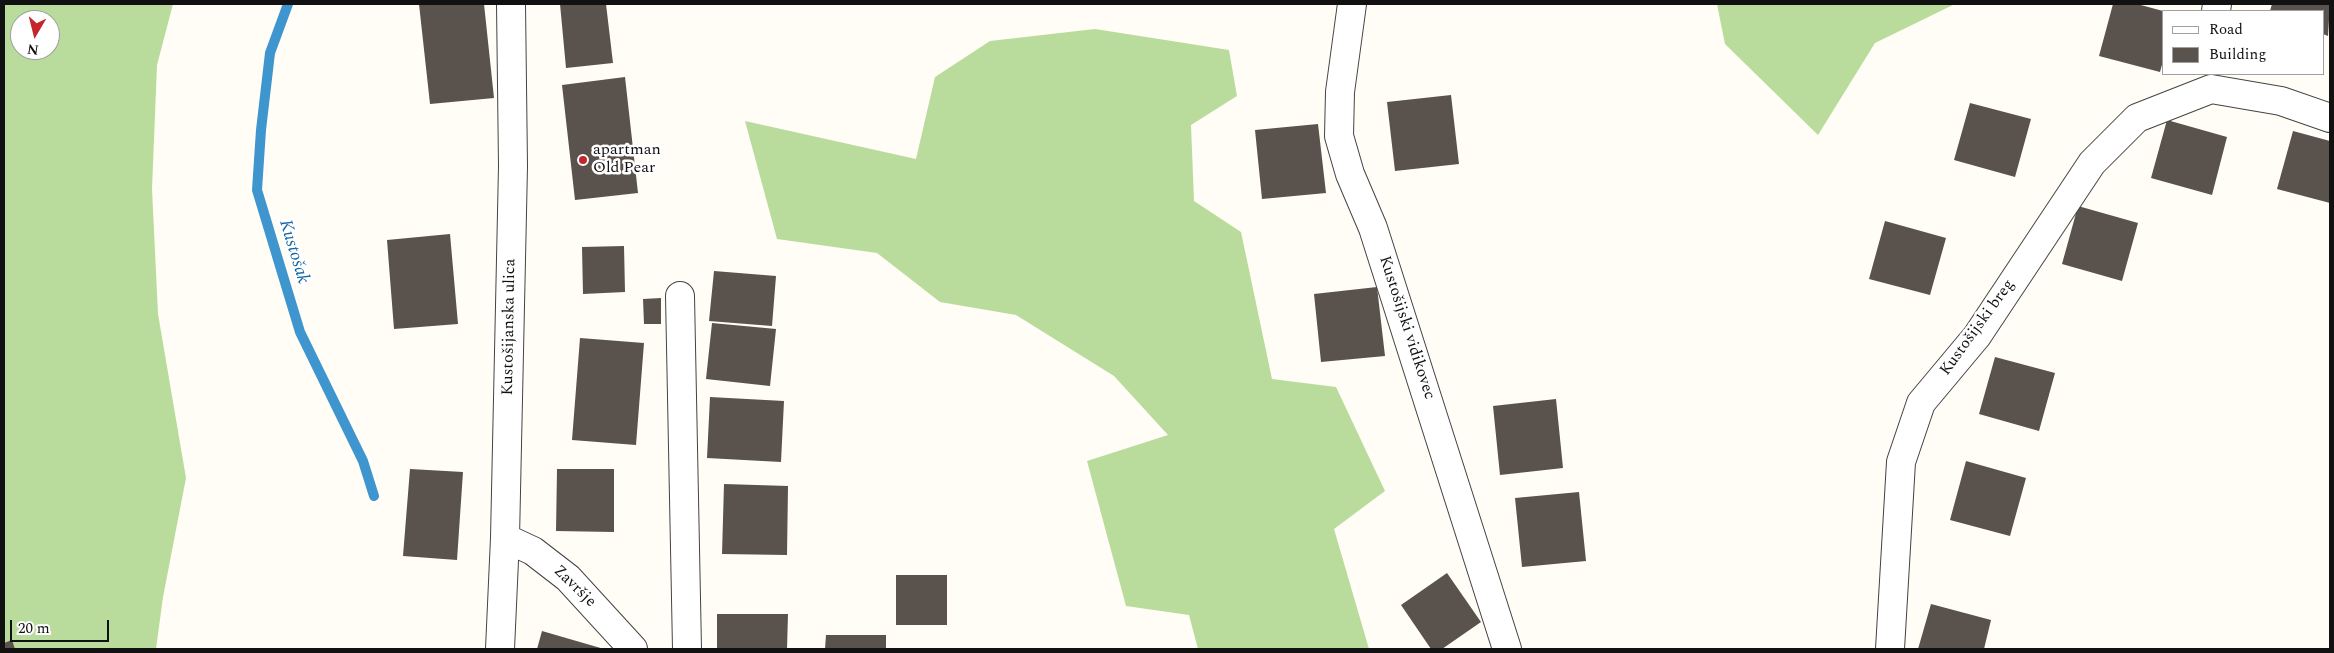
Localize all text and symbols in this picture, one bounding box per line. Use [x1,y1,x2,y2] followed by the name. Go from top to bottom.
[10,10,60,60] north arrow
[2162,10,2324,75] legend
[2209,18,2243,41] text: Road
[26,38,40,61] text: N
[2209,43,2266,66] text: Building
[593,141,661,179] place label: apartman Old Pear
[577,154,589,166] marker: apartman Old Pear
[273,217,313,287] water label: Kustošak
[1374,254,1438,402] street label: Kustošijski vidikovec
[499,258,521,396] street label: Kustošijanska ulica
[1937,276,2019,380] street label: Kustošijski breg
[549,562,599,612] street label: Završje
[12,610,111,642] scale bar
[18,617,50,640] text: 20 m

